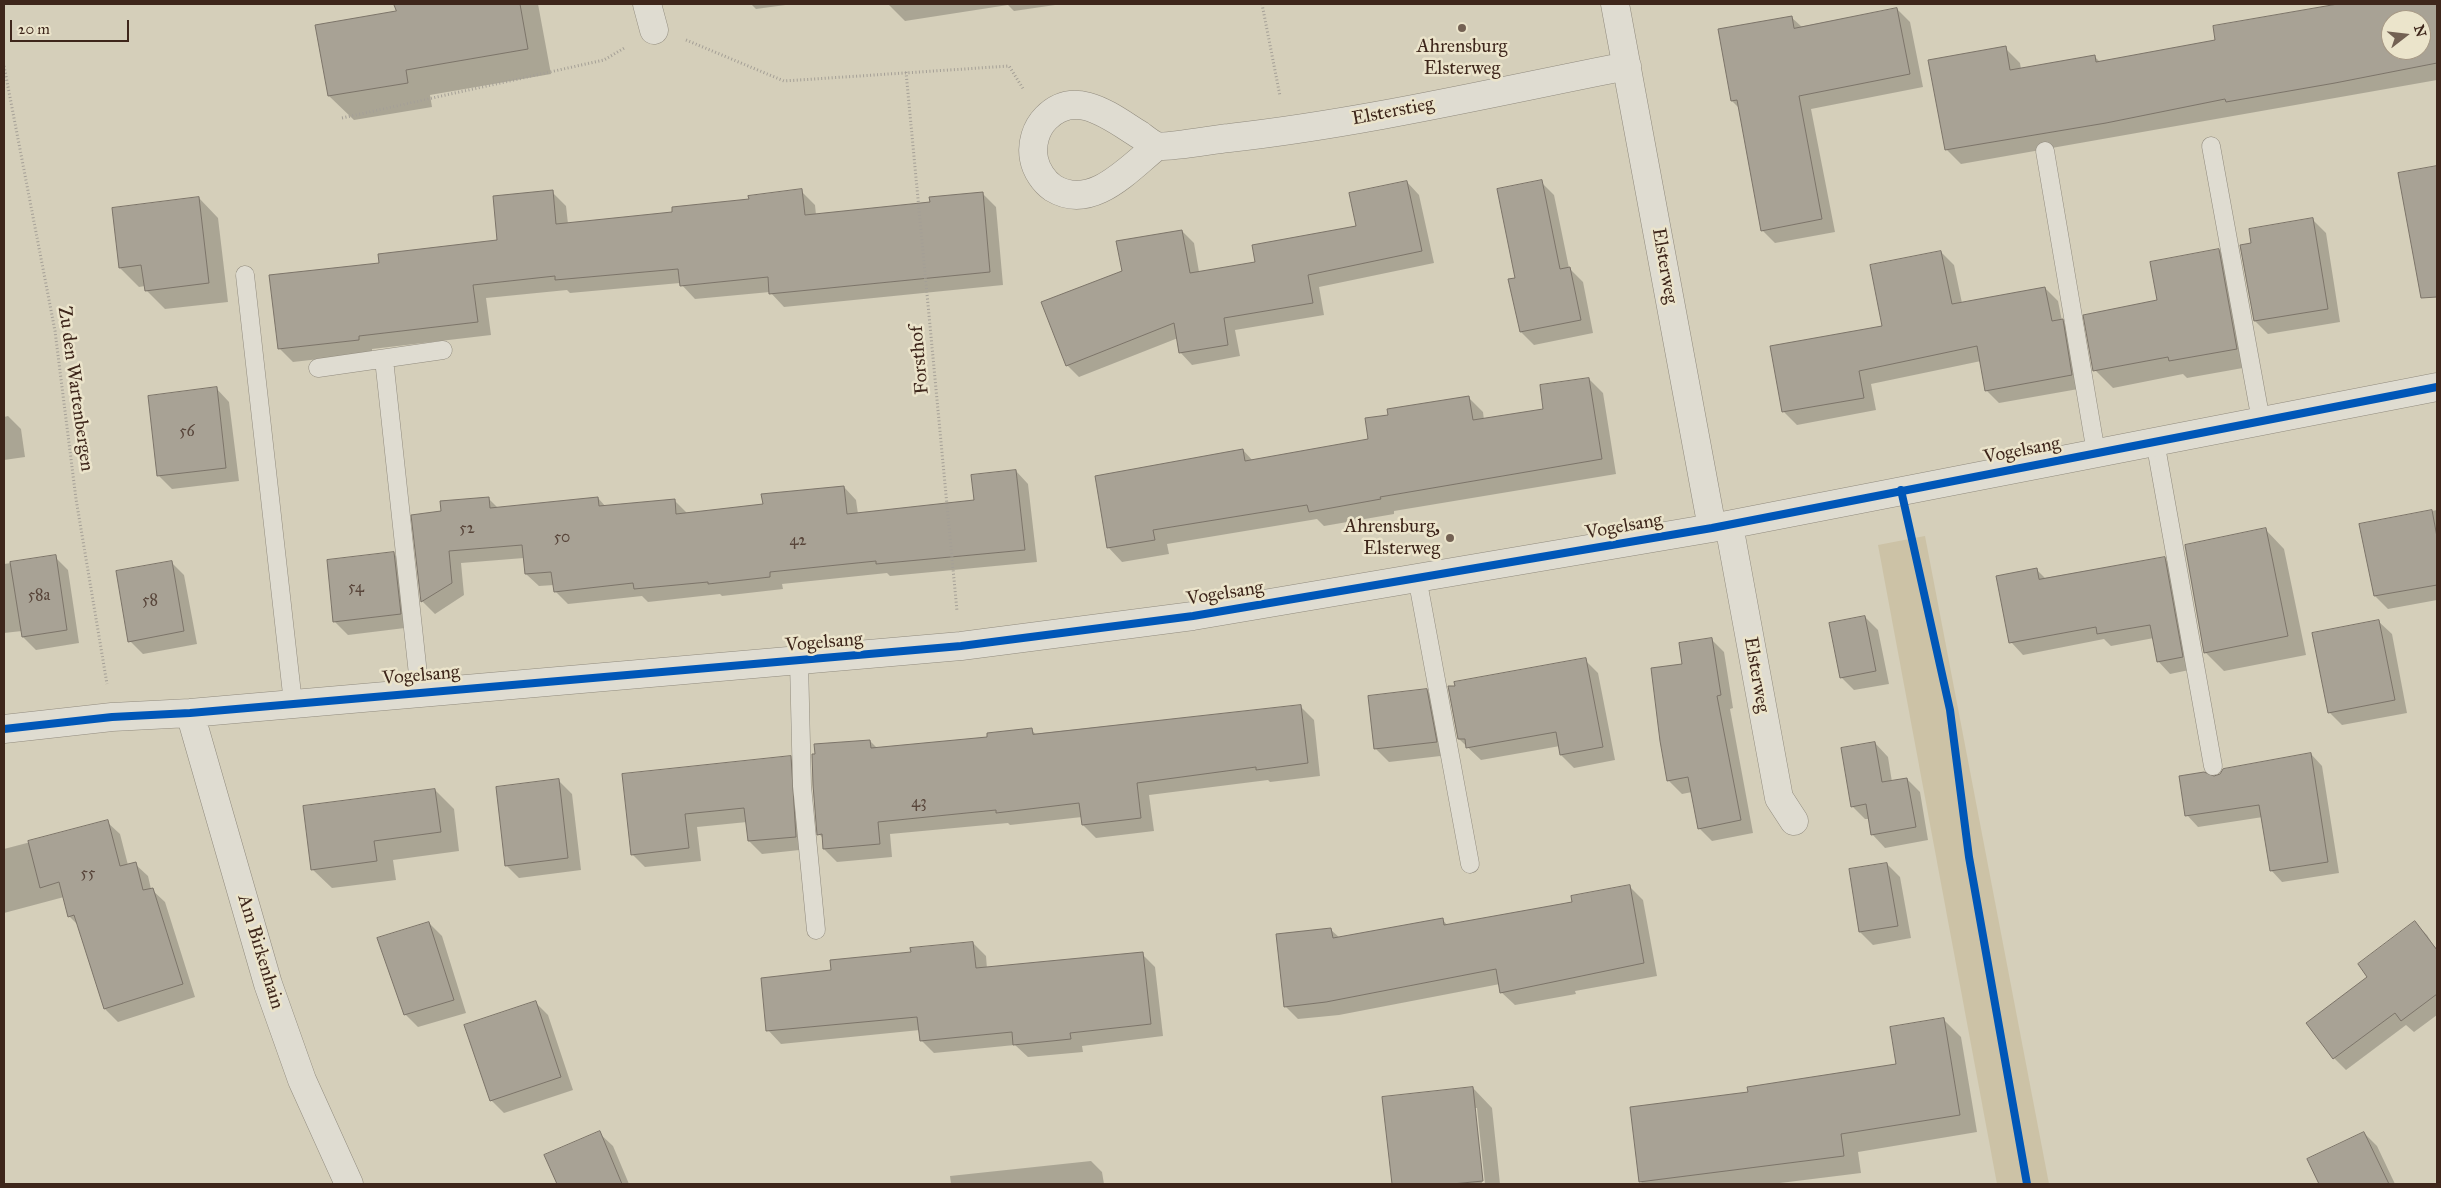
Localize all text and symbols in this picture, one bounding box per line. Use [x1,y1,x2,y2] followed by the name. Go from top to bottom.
[12,10,131,42] scale bar
[2381,10,2431,60] north arrow
[18,20,50,38] text: 20 m
[1456,22,1468,34] marker: Ahrensburg Elsterweg
[2410,23,2430,39] text: N
[1417,36,1507,80] place label: Ahrensburg Elsterweg
[1350,93,1436,131] street label: Elsterstieg
[1646,226,1682,306] street label: Elsterweg
[52,305,98,473] street label: Zu den Wartenbergen
[906,325,934,395] street label: Forsthof
[179,422,195,442] house number: 56
[1982,432,2062,470] street label: Vogelsang
[1584,509,1664,545] street label: Vogelsang
[1344,516,1440,560] place label: Ahrensburg, Elsterweg
[459,519,475,539] house number: 52
[554,528,570,548] house number: 50
[790,531,806,551] house number: 42
[1444,532,1456,544] marker: Ahrensburg, Elsterweg
[1185,577,1265,611] street label: Vogelsang
[348,578,364,598] house number: 54
[28,586,50,606] house number: 58a
[142,591,158,611] house number: 58
[784,628,864,658] street label: Vogelsang
[1738,635,1774,715] street label: Elsterweg
[381,661,461,691] street label: Vogelsang
[911,793,927,813] house number: 43
[81,864,95,884] house number: 55
[232,892,288,1012] street label: Am Birkenhain

